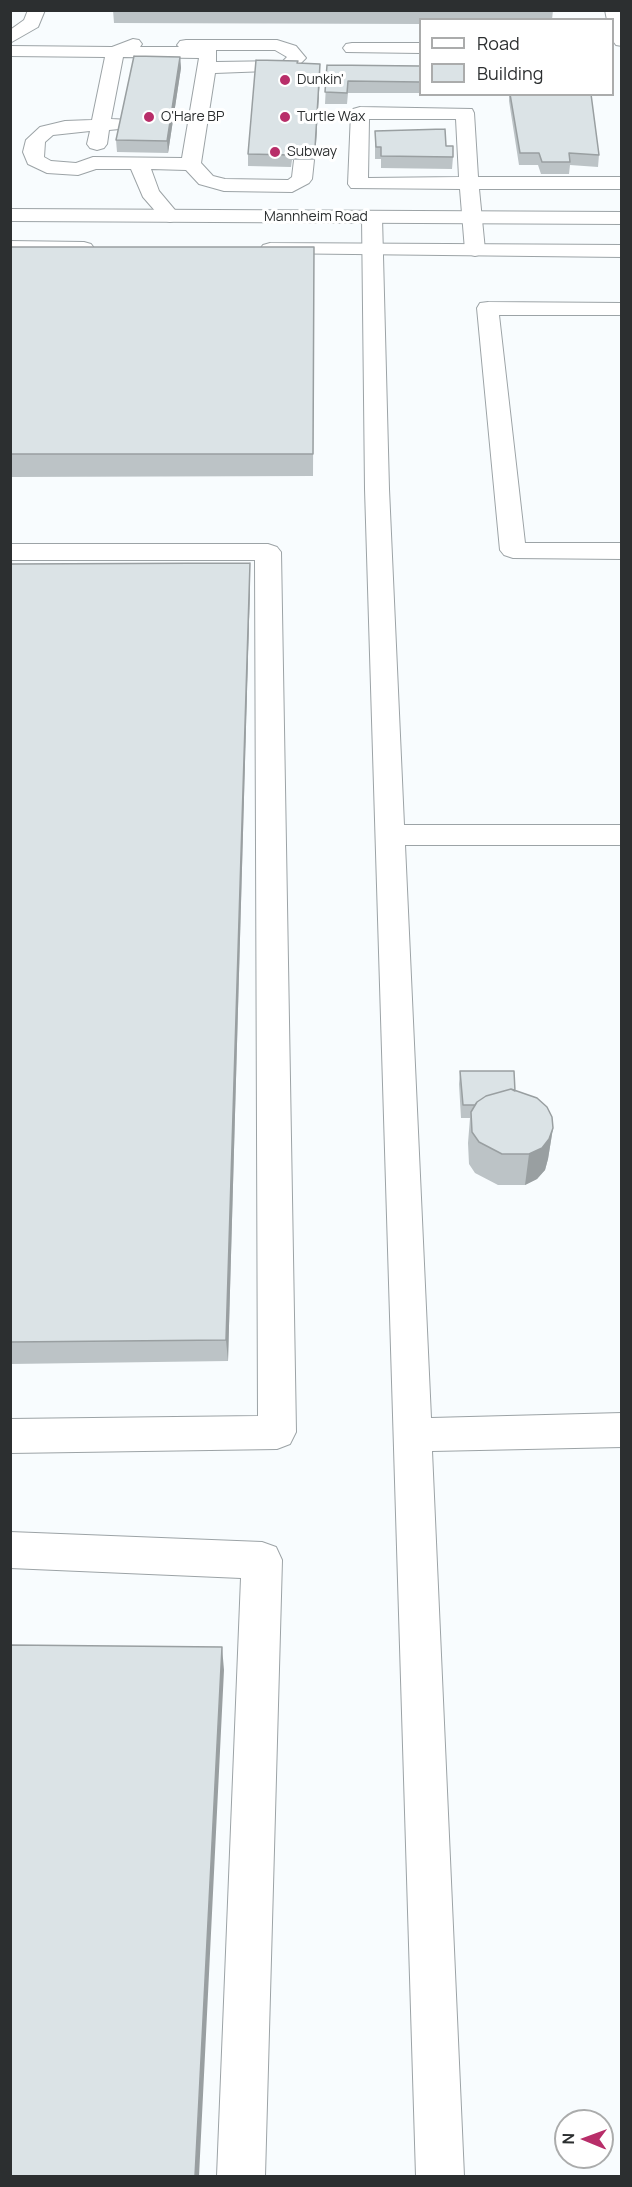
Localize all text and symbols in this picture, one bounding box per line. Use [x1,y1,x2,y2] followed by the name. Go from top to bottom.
[419,18,614,96] legend
[477,31,520,55] text: Road
[477,61,543,85] text: Building
[297,72,344,88] place label: Dunkin'
[278,73,292,87] marker: Dunkin'
[161,109,224,125] place label: O'Hare BP
[297,109,365,125] place label: Turtle Wax
[142,110,156,124] marker: O'Hare BP
[278,110,292,124] marker: Turtle Wax
[287,144,337,160] place label: Subway
[268,145,282,159] marker: Subway
[264,209,368,225] street label: Mannheim Road
[554,2109,614,2169] north arrow
[557,2133,579,2145] text: N

